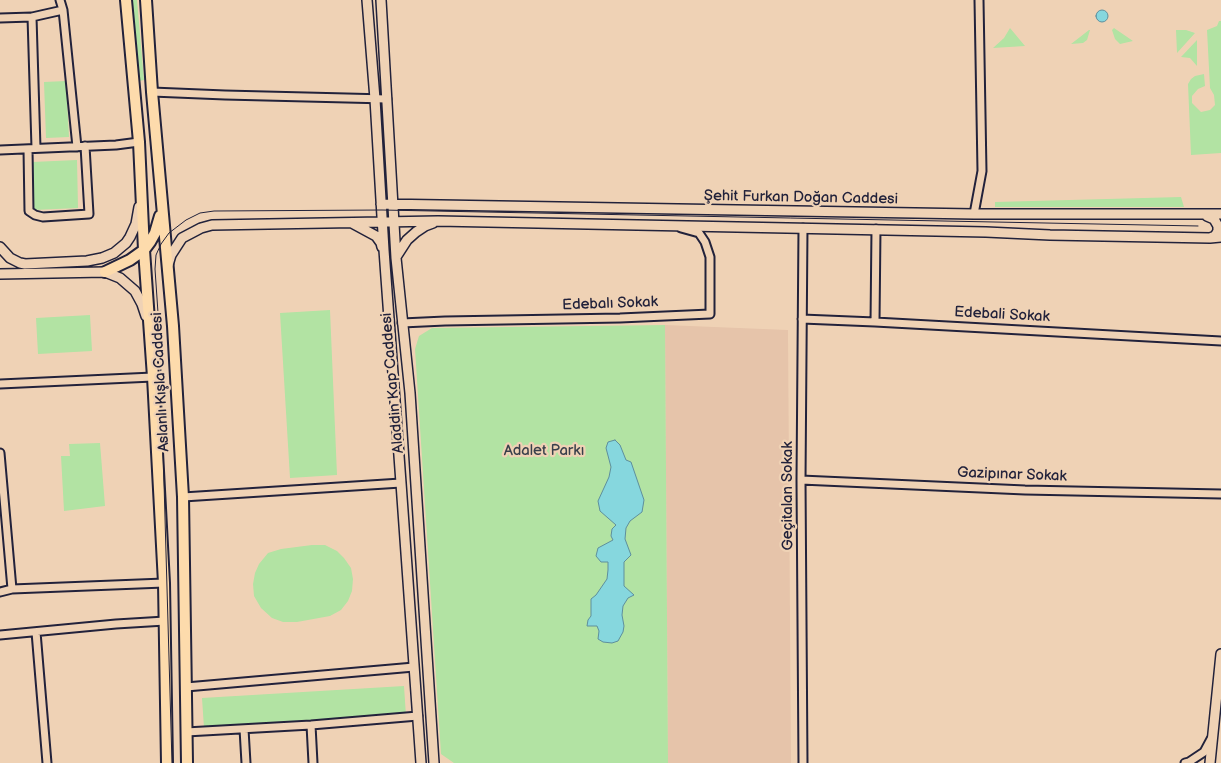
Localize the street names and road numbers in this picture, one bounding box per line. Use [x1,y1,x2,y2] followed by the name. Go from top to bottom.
[704,187,898,209] street label: Şehit Furkan Doğan Caddesi
[562,293,658,315] street label: Edebalı Sokak
[954,304,1050,326] street label: Edebali Sokak
[148,312,174,452] street label: Aslanlı Kışla Caddesi
[378,312,408,454] street label: Aladdin Kap Caddesi
[779,441,797,551] street label: Geçitalan Sokak
[957,464,1067,486] street label: Gazipınar Sokak

